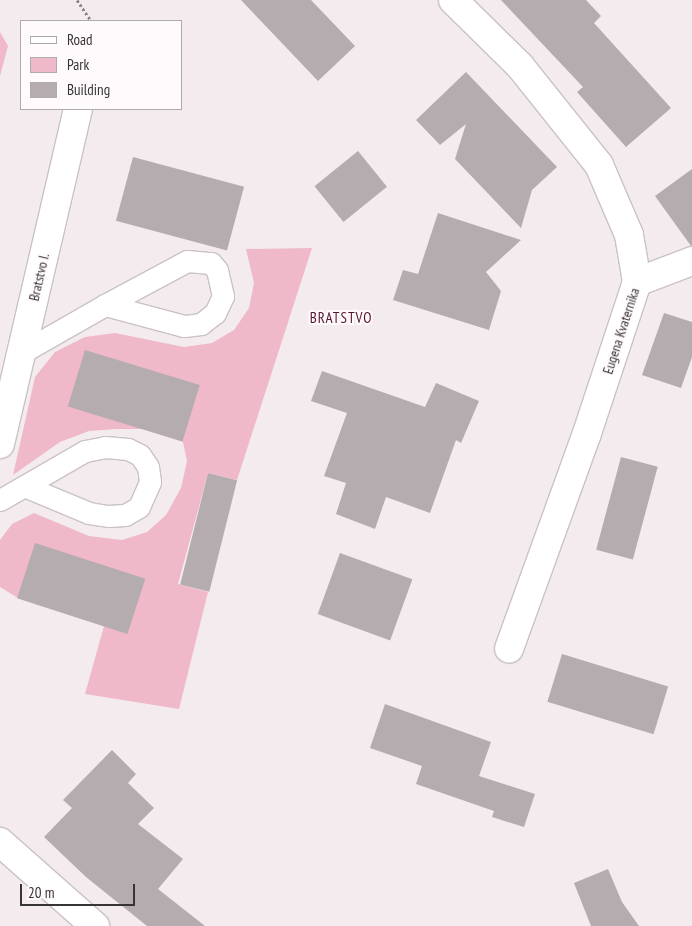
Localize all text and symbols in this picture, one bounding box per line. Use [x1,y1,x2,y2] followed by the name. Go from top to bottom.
[20,20,182,110] legend
[67,30,93,49] text: Road
[67,55,89,74] text: Park
[67,80,110,99] text: Building
[25,251,53,303] street label: Bratstvo I.
[599,286,643,376] street label: Eugena Kvaternika
[309,309,373,327] district label: BRATSTVO
[22,874,138,906] scale bar
[28,883,54,902] text: 20 m

